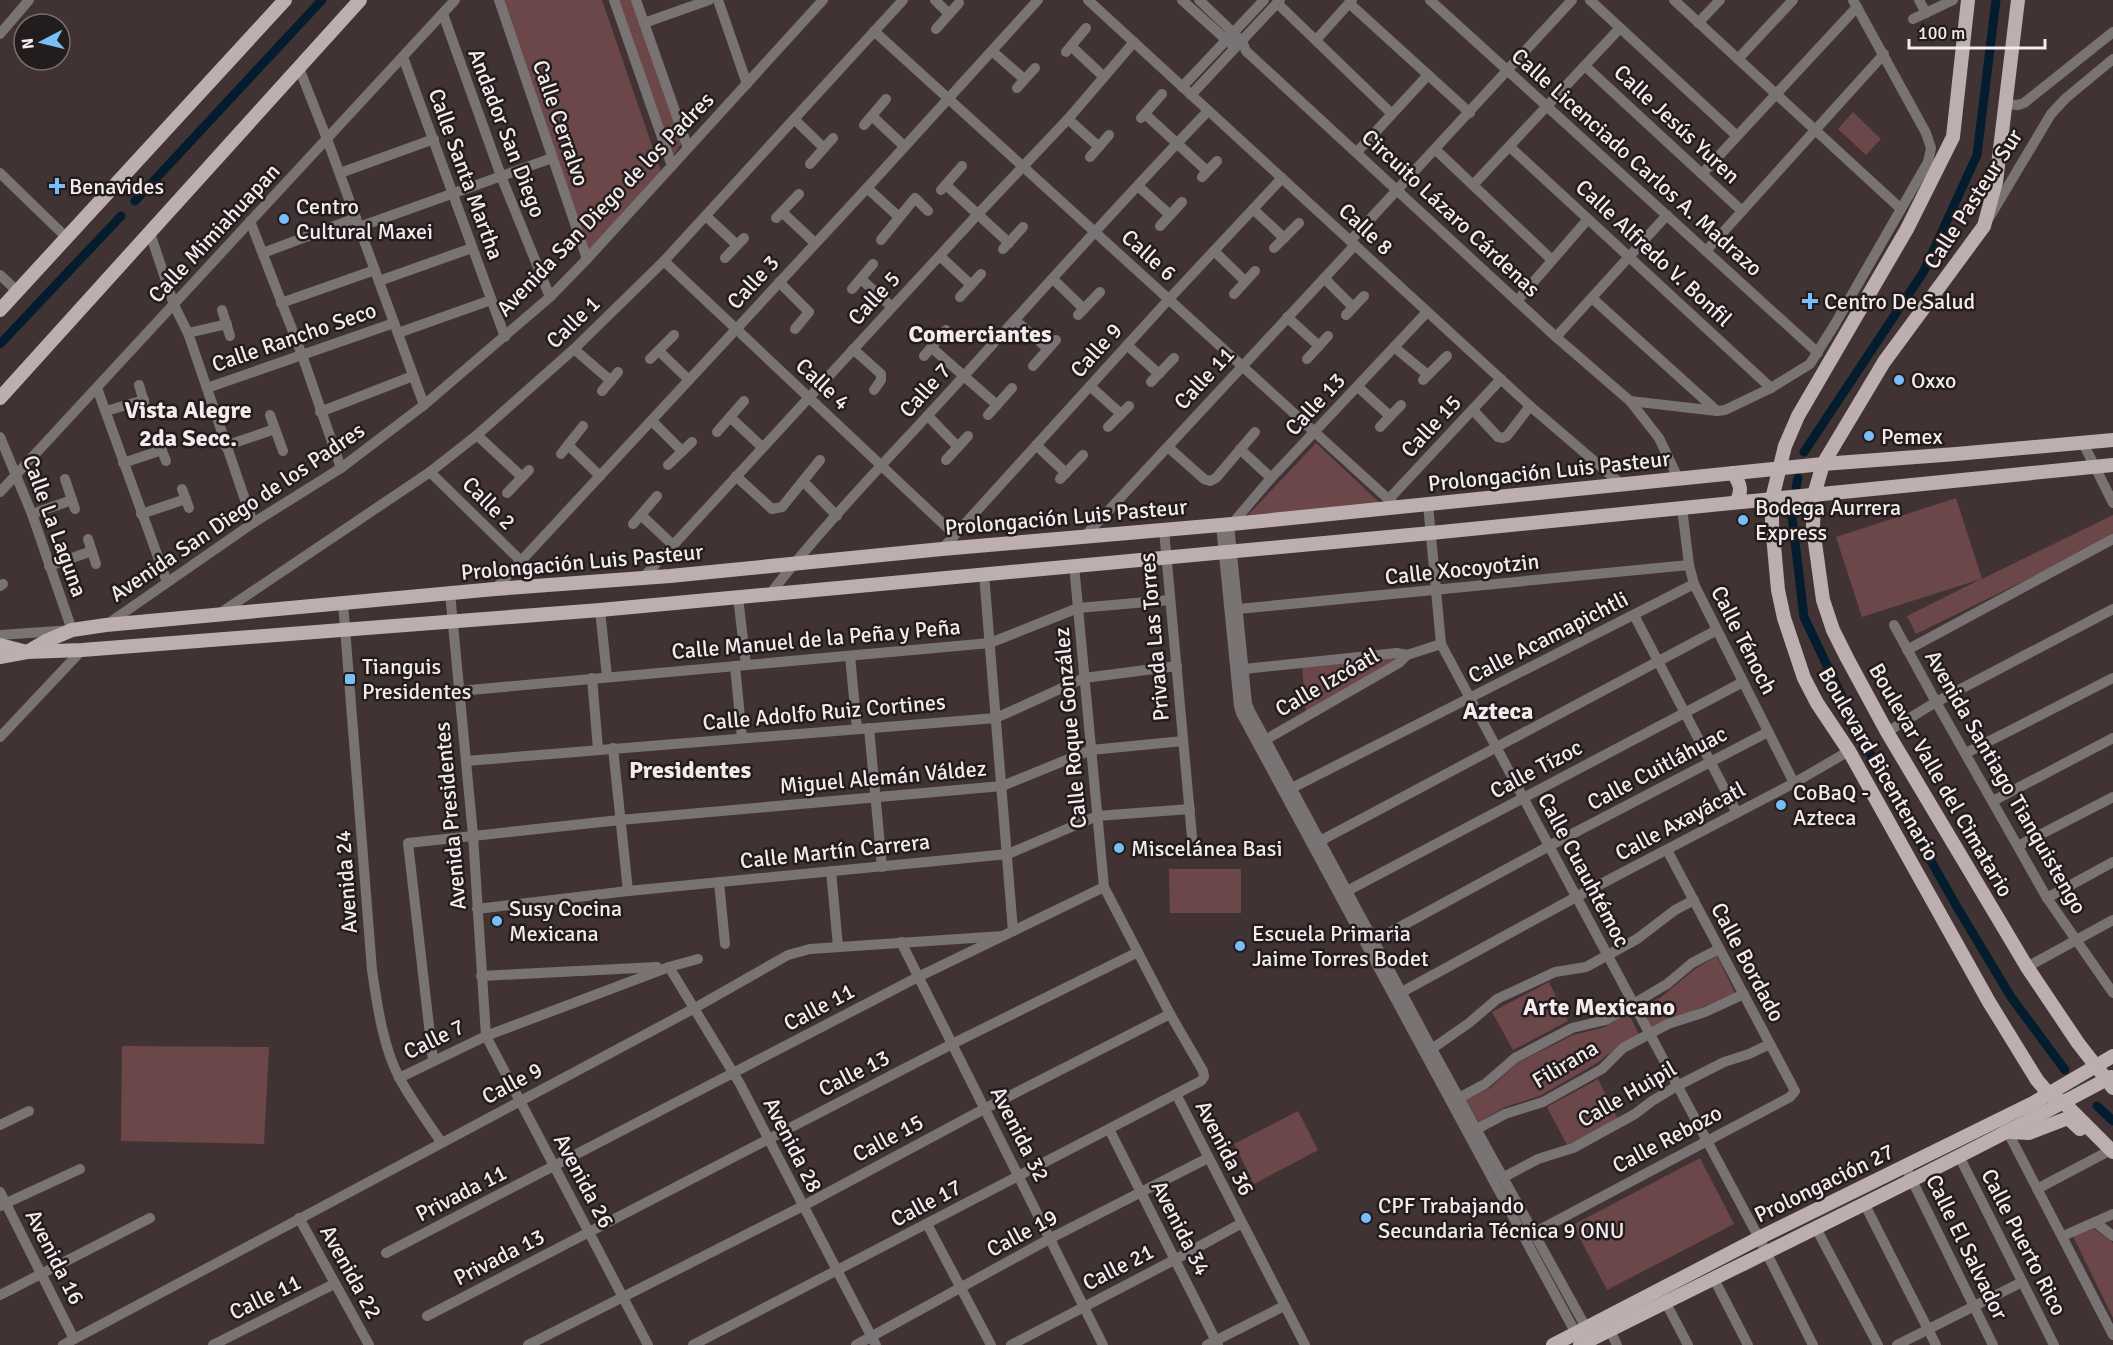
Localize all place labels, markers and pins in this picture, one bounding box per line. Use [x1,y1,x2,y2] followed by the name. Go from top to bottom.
[69,173,164,200] place label: Benavides
[50,179,64,193] marker: Benavides
[296,193,433,245] place label: Centro Cultural Maxei
[277,212,291,226] marker: Centro Cultural Maxei
[1824,288,1975,315] place label: Centro De Salud
[1801,292,1819,310] marker: Centro De Salud
[1911,367,1957,394] place label: Oxxo
[1892,373,1906,387] marker: Oxxo
[1881,423,1943,450] place label: Pemex
[1862,429,1876,443] marker: Pemex
[1755,494,1901,546] place label: Bodega Aurrera Express
[1736,513,1750,527] marker: Bodega Aurrera Express
[362,653,471,705] place label: Tianguis Presidentes
[343,672,357,686] marker: Tianguis Presidentes
[1793,779,1869,831] place label: CoBaQ - Azteca
[1774,798,1788,812] marker: CoBaQ - Azteca
[1131,835,1282,862] place label: Miscelánea Basi
[1112,841,1126,855] marker: Miscelánea Basi
[509,895,622,947] place label: Susy Cocina Mexicana
[490,914,504,928] marker: Susy Cocina Mexicana
[1252,920,1429,972] place label: Escuela Primaria Jaime Torres Bodet
[1233,939,1247,953] marker: Escuela Primaria Jaime Torres Bodet
[1378,1192,1624,1244] place label: CPF Trabajando Secundaria Técnica 9 ONU
[1359,1211,1373,1225] marker: CPF Trabajando Secundaria Técnica 9 ONU

